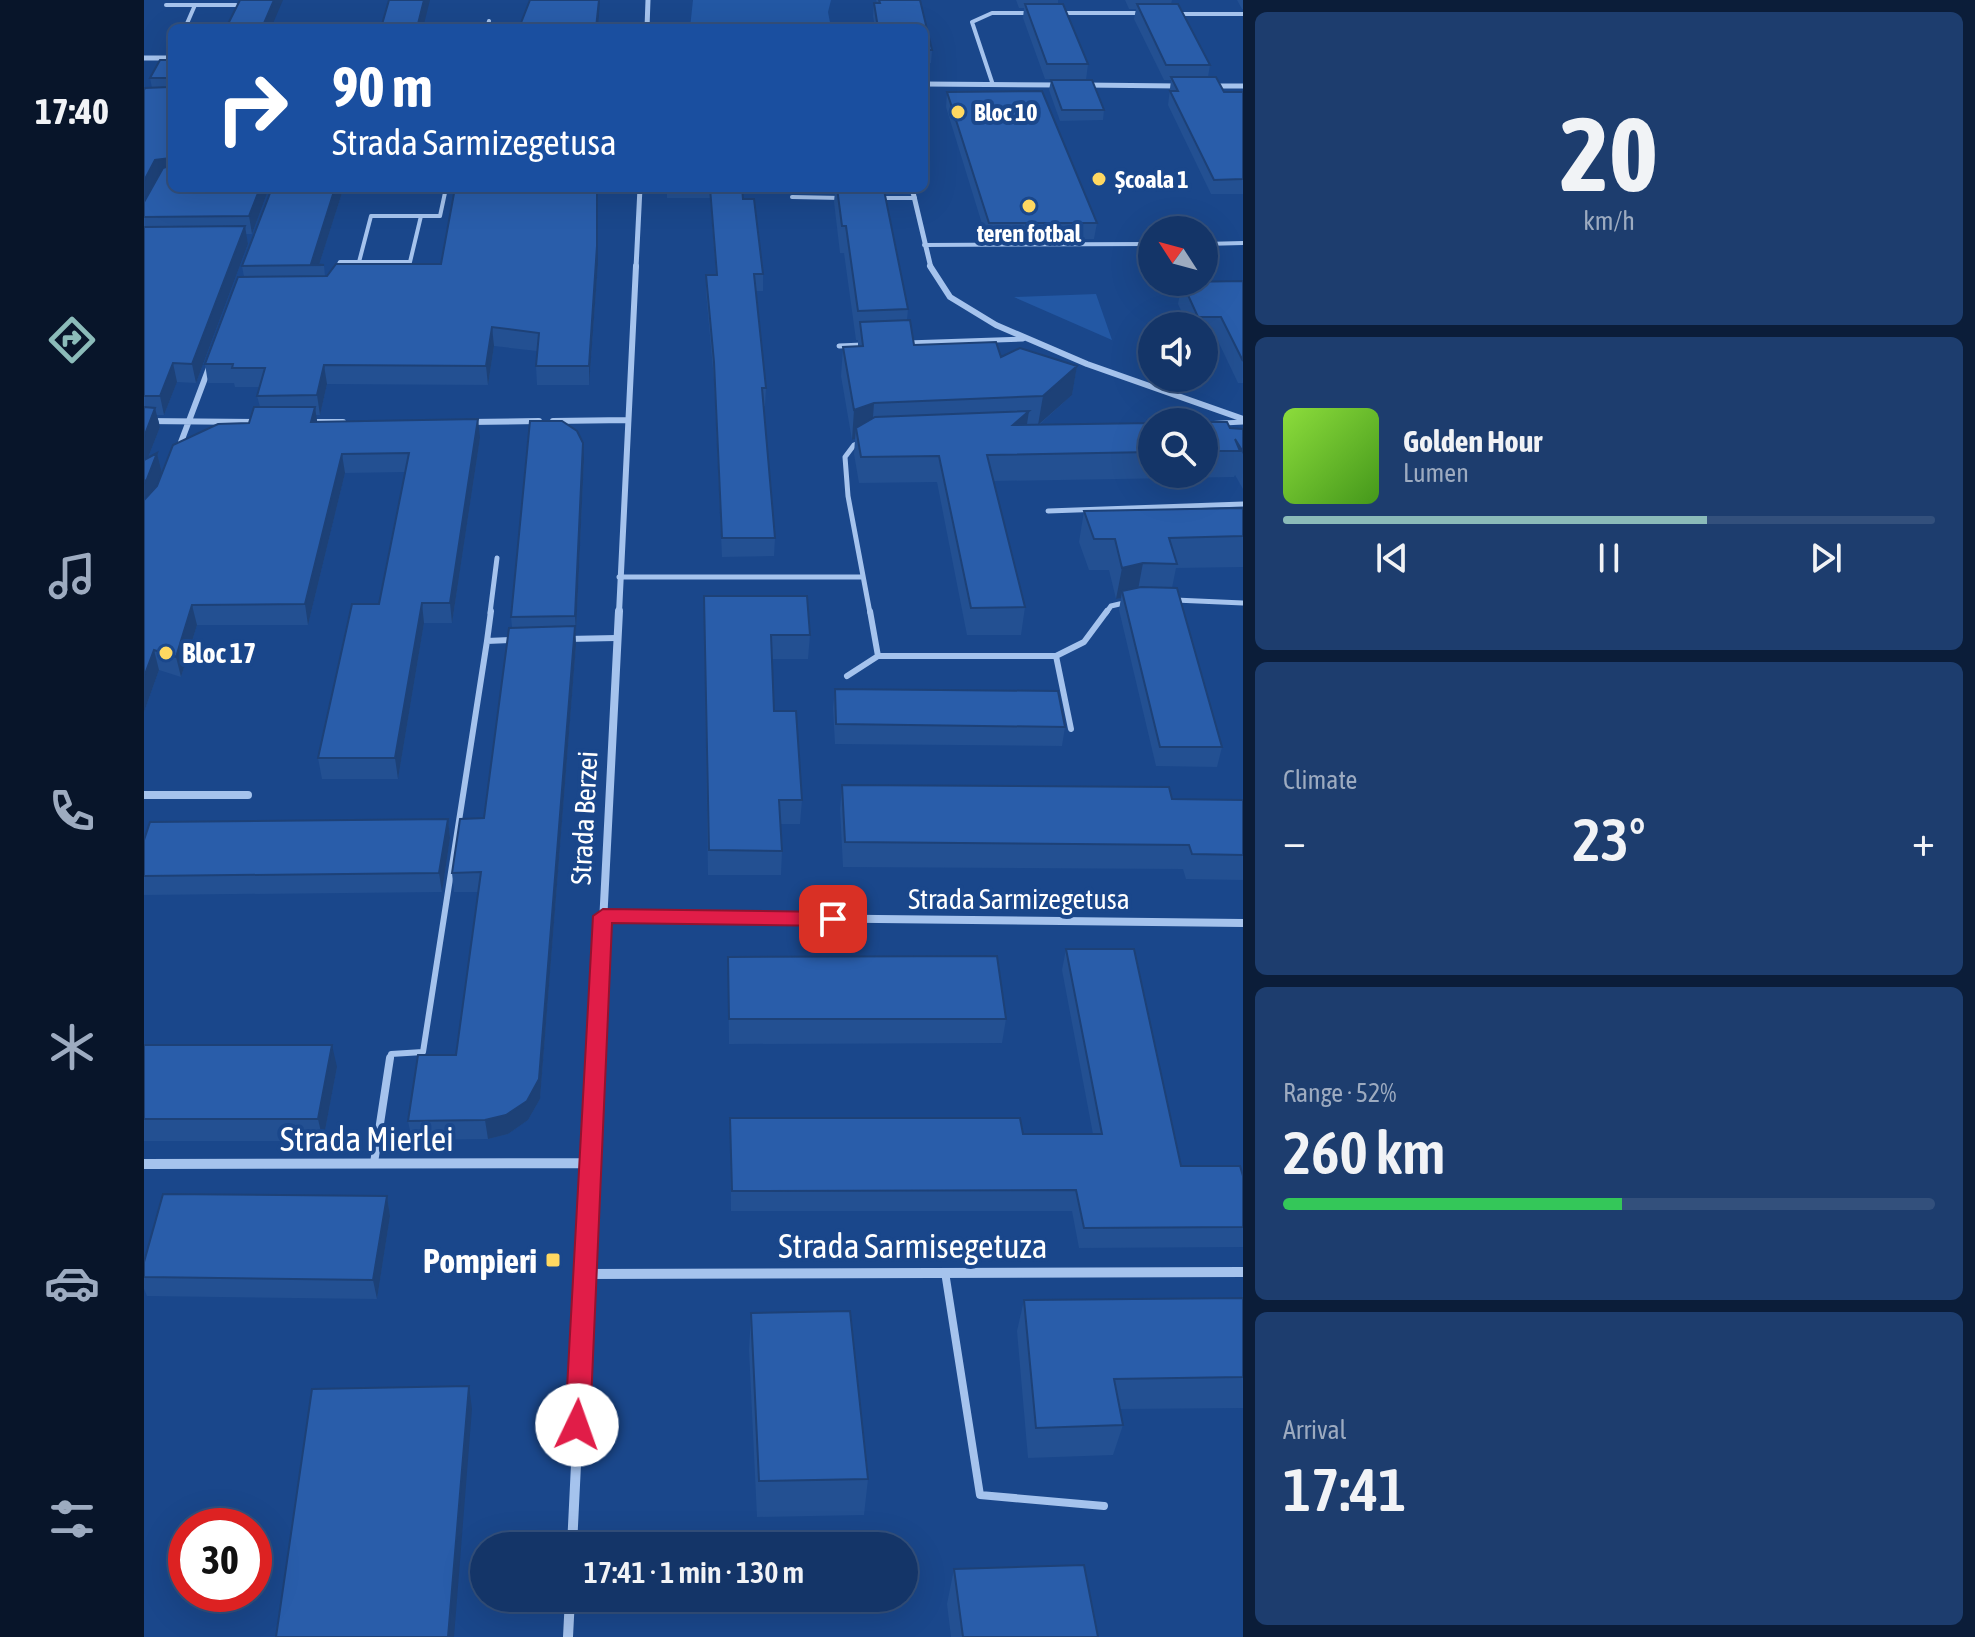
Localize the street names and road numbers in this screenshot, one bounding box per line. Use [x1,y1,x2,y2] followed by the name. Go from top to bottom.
[565,750,603,886] street label: Strada Berzei
[908,883,1130,915] street label: Strada Sarmizegetusa
[280,1119,454,1158] street label: Strada Mierlei
[778,1226,1048,1265] street label: Strada Sarmisegetuza

